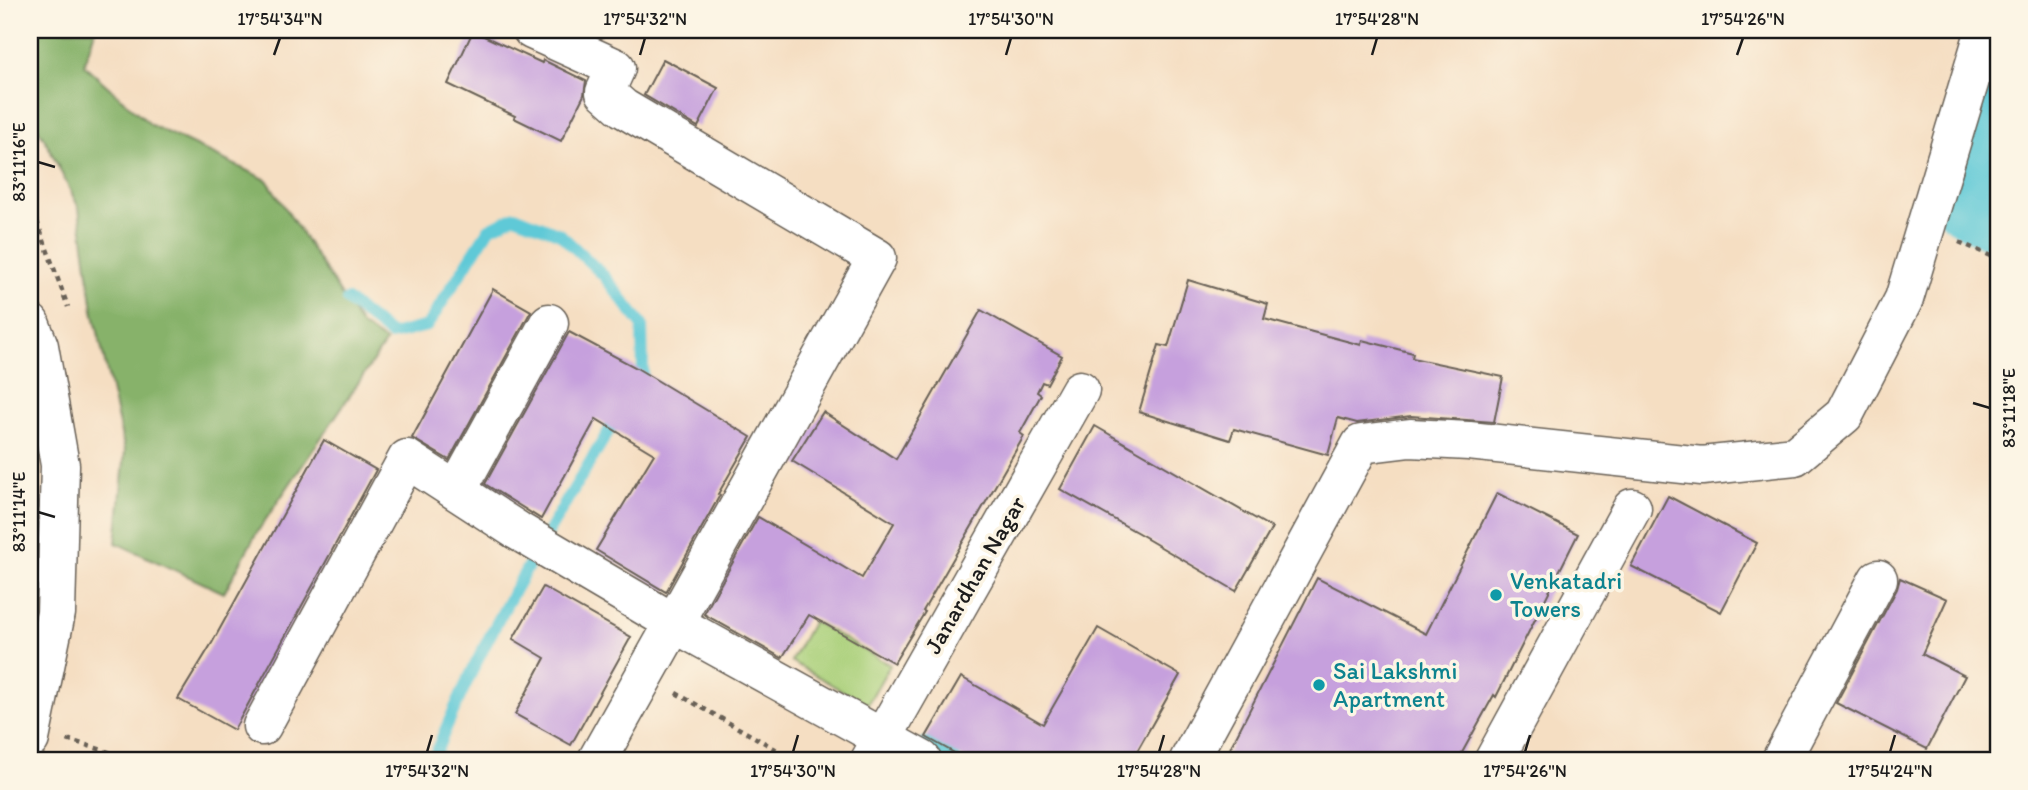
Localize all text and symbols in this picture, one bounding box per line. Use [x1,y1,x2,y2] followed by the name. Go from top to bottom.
[237,8,323,30] text: 17°54'34"N
[603,8,687,30] text: 17°54'32"N
[968,8,1054,30] text: 17°54'30"N
[1335,8,1419,30] text: 17°54'28"N
[1701,8,1785,30] text: 17°54'26"N
[8,122,30,202] text: 83°11'16"E
[1998,368,2020,448] text: 83°11'18"E
[8,472,30,552] text: 83°11'14"E
[918,490,1032,659] street label: Janardhan Nagar
[1510,566,1622,623] place label: Venkatadri Towers
[1488,587,1504,603] marker: Venkatadri Towers
[1333,656,1457,713] place label: Sai Lakshmi Apartment
[1311,677,1327,693] marker: Sai Lakshmi Apartment
[385,760,469,782] text: 17°54'32"N
[750,760,836,782] text: 17°54'30"N
[1117,760,1201,782] text: 17°54'28"N
[1483,760,1567,782] text: 17°54'26"N
[1847,760,1933,782] text: 17°54'24"N

